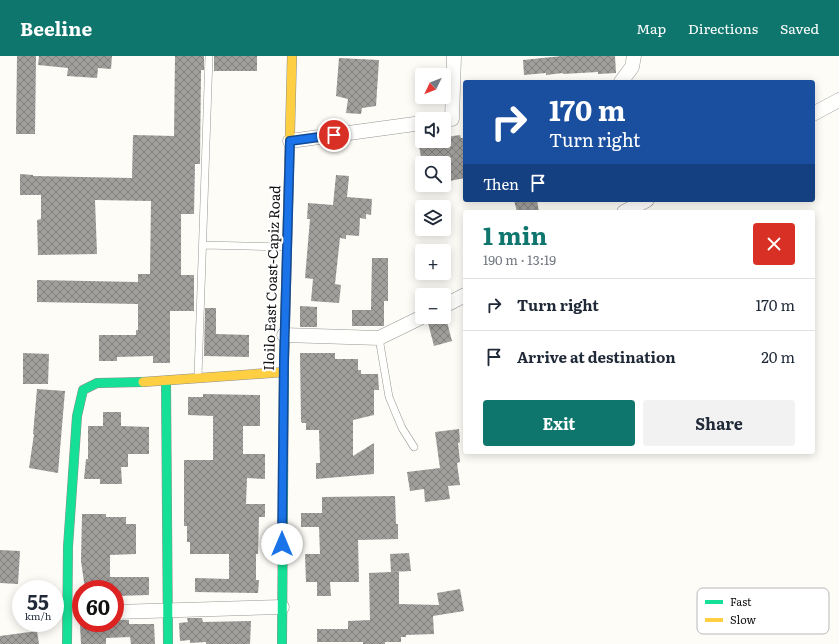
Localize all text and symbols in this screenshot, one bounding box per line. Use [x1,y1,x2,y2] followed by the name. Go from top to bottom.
[20,14,92,42] text: Beeline
[636,18,666,38] text: Map
[688,18,758,38] text: Directions
[780,18,819,38] text: Saved
[415,68,451,104] north arrow
[415,68,451,324] map controls
[549,88,626,130] text: 170 m
[483,96,535,148] icon: right
[415,112,451,148] button: sound
[317,118,351,152] pin
[323,124,345,146] icon: arrive
[549,126,640,153] text: Turn right
[415,156,451,192] button: search
[483,172,519,195] text: Then
[527,172,549,194] icon: arrive
[258,184,284,371] street label: Iloilo East Coast-Capiz Road
[415,200,451,236] button: layers
[483,217,547,252] text: 1 min
[753,223,795,265] button: close
[415,244,451,280] button: +
[483,250,556,269] text: 190 m · 13:19
[415,288,451,324] button: −
[517,293,599,316] text: Turn right
[756,293,795,316] text: 170 m
[483,294,505,316] icon: right
[517,345,676,368] text: Arrive at destination
[761,345,795,368] text: 20 m
[483,346,505,368] icon: arrive
[483,400,635,446] button: Exit
[643,400,795,446] button: Share
[261,523,303,565] position arrow
[72,580,124,632] speed limit sign: 60
[27,586,49,616] text: 55
[697,588,829,634] legend
[730,593,752,609] text: Fast
[25,608,51,623] text: km/h
[730,611,756,627] text: Slow

